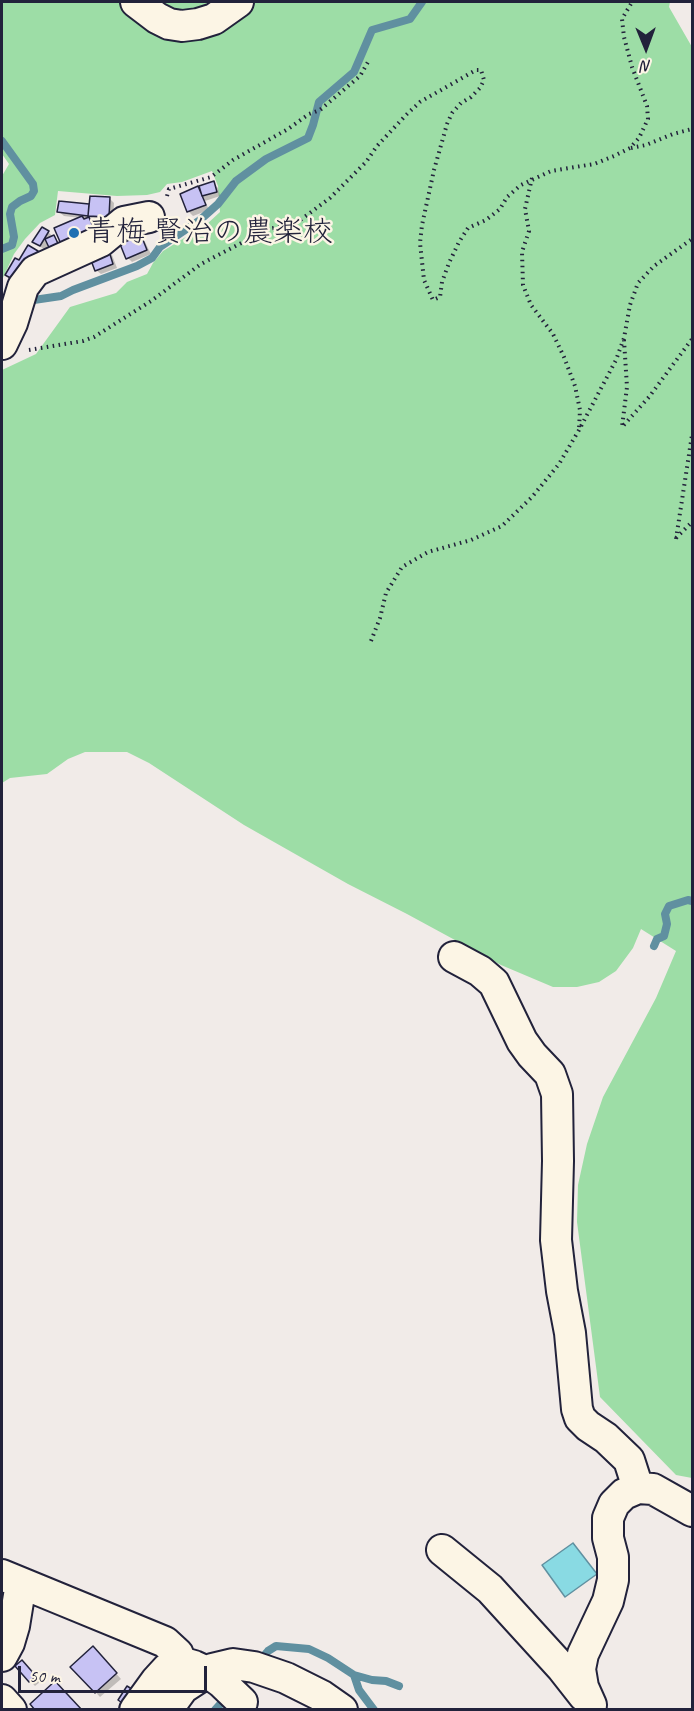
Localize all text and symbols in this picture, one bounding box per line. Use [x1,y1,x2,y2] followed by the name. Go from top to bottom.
[616,18,676,78] north arrow
[641,56,651,76] text: N
[86,215,333,251] place label: 青梅 賢治の農楽校
[67,226,81,240] marker: 青梅 賢治の農楽校
[21,1654,210,1692] scale bar
[29,1665,60,1687] text: 50 m

